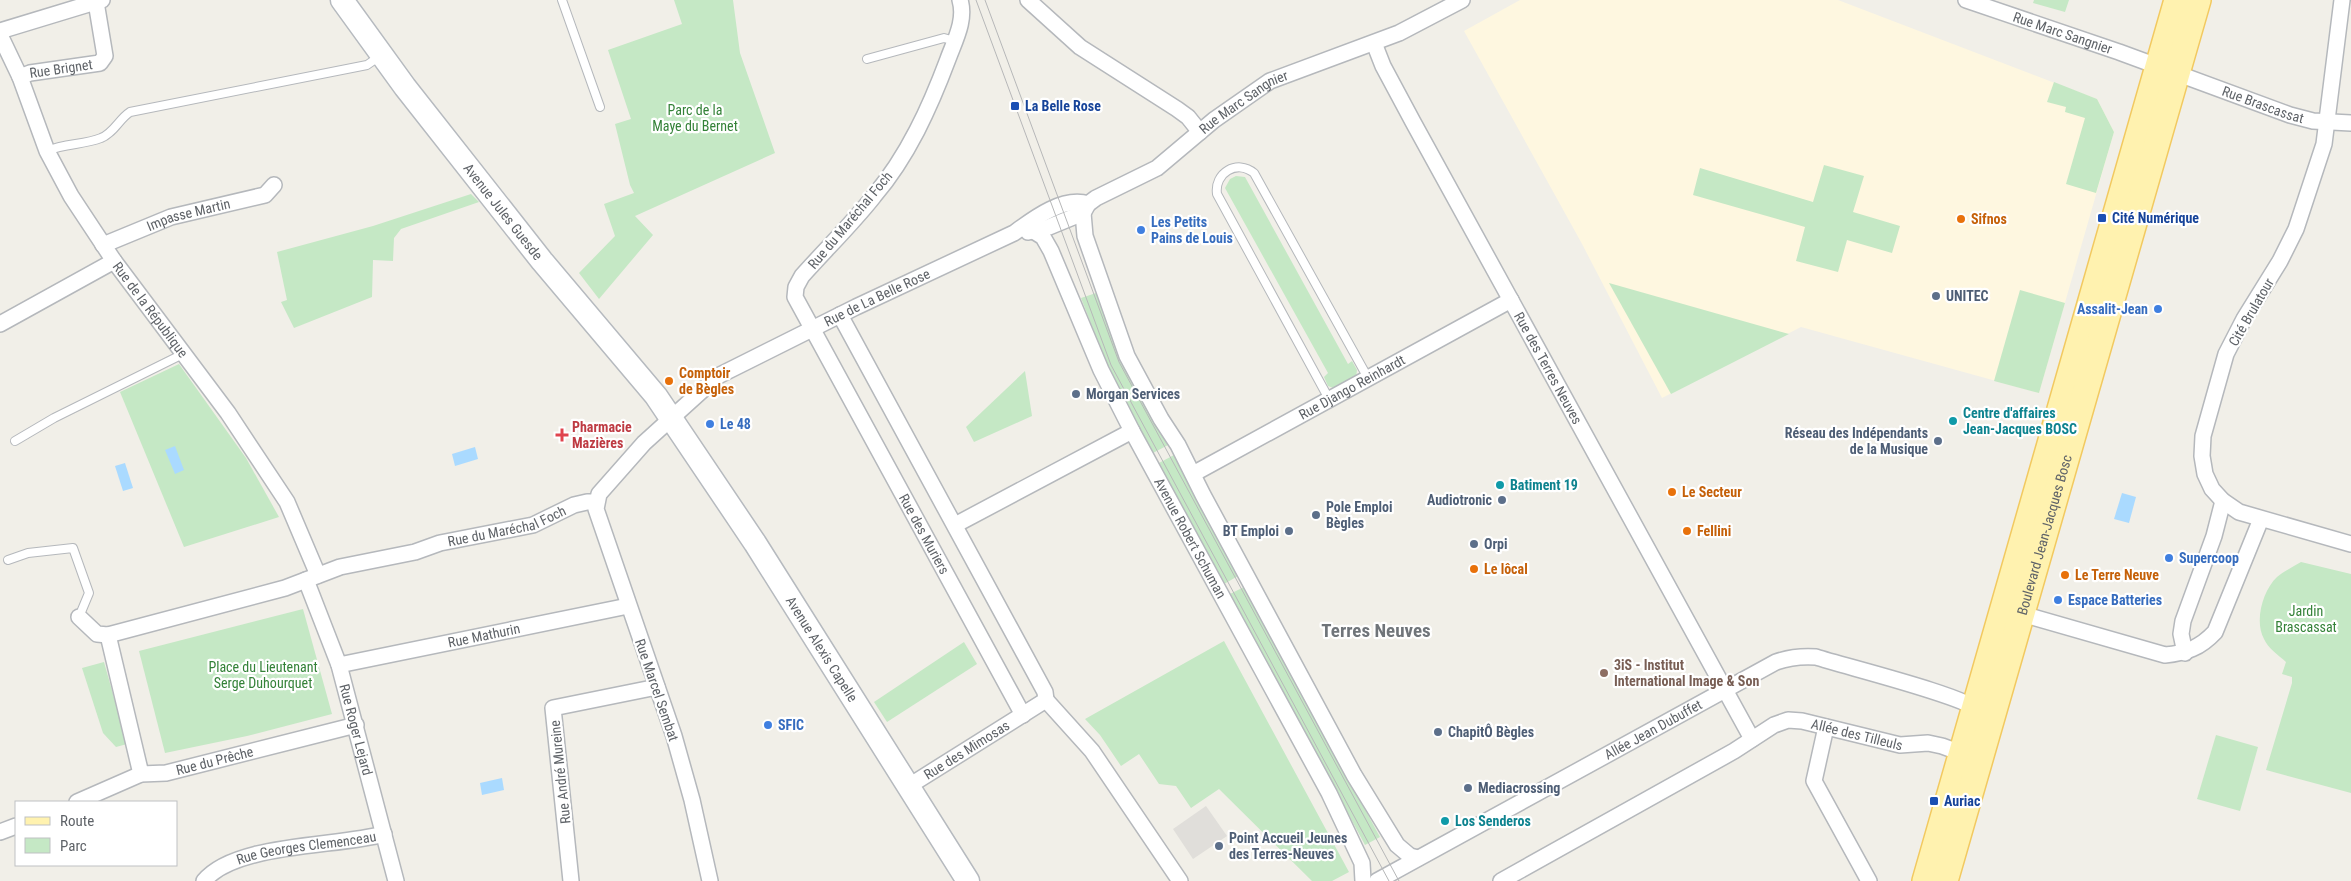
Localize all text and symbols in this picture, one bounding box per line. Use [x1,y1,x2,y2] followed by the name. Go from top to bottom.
[2011,9,2114,57] street label: Rue Marc Sangnier
[28,56,94,81] street label: Rue Brignet
[1196,67,1290,137] street label: Rue Marc Sangnier
[2220,83,2306,126] street label: Rue Brascassat
[1025,98,1101,114] place label: La Belle Rose
[1009,100,1021,112] marker: La Belle Rose
[652,102,738,134] park label: Parc de la Maye du Bernet
[460,160,546,263] street label: Avenue Jules Guesde
[805,168,895,272] street label: Rue du Maréchal Foch
[144,195,232,234] street label: Impasse Martin
[2112,210,2199,226] place label: Cité Numérique
[1971,211,2007,227] place label: Sifnos
[2096,212,2108,224] marker: Cité Numérique
[1955,213,1967,225] marker: Sifnos
[1151,214,1233,246] place label: Les Petits Pains de Louis
[1135,224,1147,236] marker: Les Petits Pains de Louis
[109,259,192,361] street label: Rue de la République
[822,265,933,330] street label: Rue de La Belle Rose
[2225,275,2277,349] street label: Cité Brulatour
[1946,288,1989,304] place label: UNITEC
[1930,290,1942,302] marker: UNITEC
[2077,301,2148,317] place label: Assalit-Jean
[2152,303,2164,315] marker: Assalit-Jean
[1511,309,1585,427] street label: Rue des Terres Neuves
[1296,352,1408,423] street label: Rue Django Reinhardt
[679,365,734,397] place label: Comptoir de Bègles
[663,375,675,387] marker: Comptoir de Bègles
[1086,386,1180,402] place label: Morgan Services
[1070,388,1082,400] marker: Morgan Services
[1963,405,2077,437] place label: Centre d'affaires Jean-Jacques BOSC
[1947,415,1959,427] marker: Centre d'affaires Jean-Jacques BOSC
[720,416,751,432] place label: Le 48
[704,418,716,430] marker: Le 48
[572,419,632,451] place label: Pharmacie Mazières
[1785,425,1928,457] place label: Réseau des Indépendants de la Musique
[556,429,568,441] marker: Pharmacie Mazières
[1932,435,1944,447] marker: Réseau des Indépendants de la Musique
[2014,453,2075,617] street label: Boulevard Jean-Jacques Bosc
[1151,475,1230,601] street label: Avenue Robert Schuman
[1510,477,1578,493] place label: Batiment 19
[1494,479,1506,491] marker: Batiment 19
[1682,484,1742,500] place label: Le Secteur
[1666,486,1678,498] marker: Le Secteur
[896,491,953,577] street label: Rue des Muriers
[1427,492,1493,508] place label: Audiotronic
[1496,494,1508,506] marker: Audiotronic
[1326,499,1393,531] place label: Pole Emploi Bègles
[446,502,568,549] street label: Rue du Maréchal Foch
[1310,509,1322,521] marker: Pole Emploi Bègles
[1223,523,1279,539] place label: BT Emploi
[1697,523,1731,539] place label: Fellini
[1283,525,1295,537] marker: BT Emploi
[1681,525,1693,537] marker: Fellini
[1484,536,1508,552] place label: Orpi
[1468,538,1480,550] marker: Orpi
[2179,550,2239,566] place label: Supercoop
[2163,552,2175,564] marker: Supercoop
[1484,561,1528,577] place label: Le lôcal
[1468,563,1480,575] marker: Le lôcal
[2075,567,2159,583] place label: Le Terre Neuve
[2059,569,2071,581] marker: Le Terre Neuve
[2068,592,2162,608] place label: Espace Batteries
[783,593,861,705] street label: Avenue Alexis Capelle
[2052,594,2064,606] marker: Espace Batteries
[2275,603,2337,635] park label: Jardin Brascassat
[1321,619,1431,642] district label: Terres Neuves
[447,620,522,651] street label: Rue Mathurin
[632,637,682,743] street label: Rue Marcel Sembat
[1614,657,1759,689] place label: 3iS - Institut International Image & Son
[208,659,318,691] park label: Place du Lieutenant Serge Duhourquet
[1598,667,1610,679] marker: 3iS - Institut International Image & Son
[336,682,376,777] street label: Rue Roger Lejard
[1602,696,1705,763] street label: Allée Jean Dubuffet
[1810,716,1904,753] street label: Allée des Tilleuls
[778,717,804,733] place label: SFIC
[921,717,1012,783] street label: Rue des Mimosas
[547,719,573,825] street label: Rue André Mureine
[762,719,774,731] marker: SFIC
[1448,723,1534,740] place label: ChapitÔ Bègles
[1432,726,1444,738] marker: ChapitÔ Bègles
[174,743,255,778] street label: Rue du Prêche
[1478,780,1560,796] place label: Mediacrossing
[1462,782,1474,794] marker: Mediacrossing
[1944,793,1981,809] place label: Auriac
[1928,795,1940,807] marker: Auriac
[15,801,178,866] legend
[60,812,94,830] text: Route
[1455,813,1531,829] place label: Los Senderos
[1439,815,1451,827] marker: Los Senderos
[234,828,377,868] street label: Rue Georges Clemenceau
[1229,830,1347,862] place label: Point Accueil Jeunes des Terres-Neuves
[60,837,87,855] text: Parc
[1213,840,1225,852] marker: Point Accueil Jeunes des Terres-Neuves

